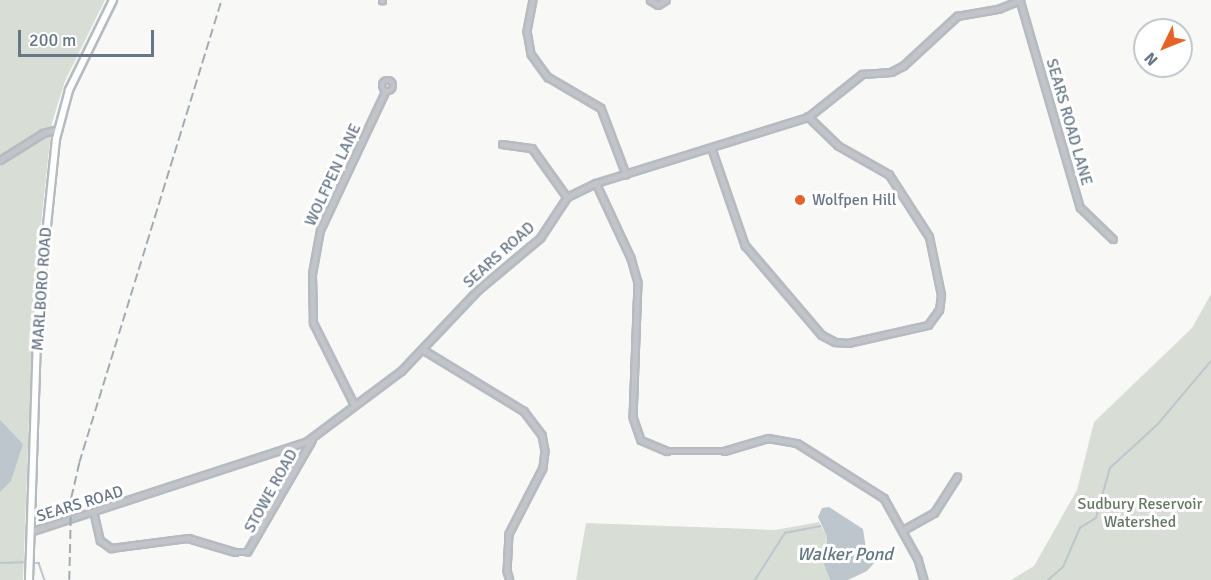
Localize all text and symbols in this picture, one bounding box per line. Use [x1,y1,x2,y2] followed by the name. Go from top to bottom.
[21,18,158,56] scale bar
[1133,18,1193,78] north arrow
[29,29,76,51] text: 200 m
[1140,48,1162,70] text: N
[1042,56,1096,188] street label: SEARS ROAD LANE
[301,121,365,229] street label: WOLFPEN LANE
[812,190,896,210] place label: Wolfpen Hill
[793,193,807,207] marker: Wolfpen Hill
[459,218,539,292] street label: SEARS ROAD
[28,227,56,351] street label: MARLBORO ROAD
[240,446,302,536] street label: STOWE ROAD
[34,482,126,526] street label: SEARS ROAD
[1078,494,1202,532] park label: Sudbury Reservoir Watershed
[797,543,893,565] water label: Walker Pond

